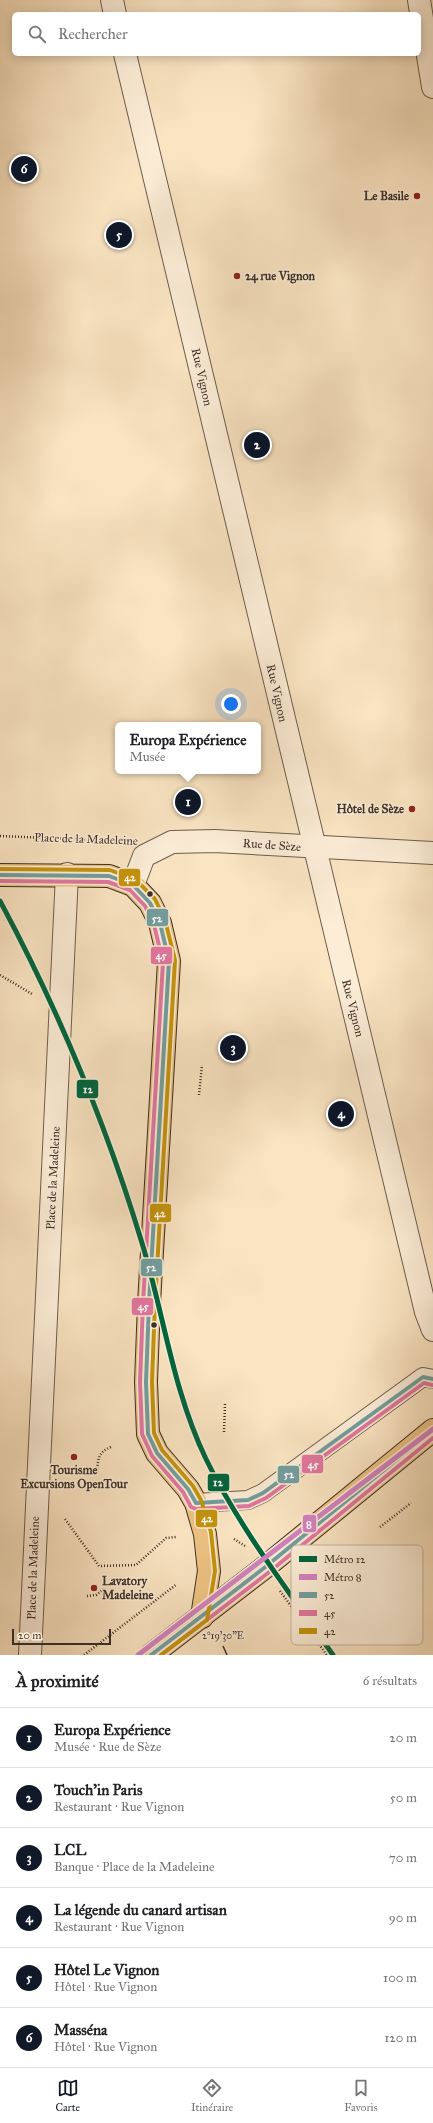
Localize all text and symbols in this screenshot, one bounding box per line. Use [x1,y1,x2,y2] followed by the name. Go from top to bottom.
[12,12,421,56] search box
[26,23,48,45] icon: search
[58,25,128,43] text: Rechercher
[11,154,37,184] pin: 6
[364,189,409,203] place label: Le Basile
[412,191,422,201] marker: Le Basile
[106,220,132,250] pin: 5
[245,269,316,284] place label: 24 rue Vignon
[232,271,242,281] marker: 24 rue Vignon
[188,347,216,408] street label: Rue Vignon
[244,430,270,460] pin: 2
[263,663,291,724] street label: Rue Vignon
[221,694,241,714] your location
[115,722,261,774] popup
[130,731,246,749] text: Europa Expérience
[130,749,165,765] text: Musée
[175,787,201,817] pin: 1
[337,802,404,816] place label: Hôtel de Sèze
[407,804,417,814] marker: Hôtel de Sèze
[34,830,138,848] street label: Place de la Madeleine
[242,836,302,854] street label: Rue de Sèze
[118,868,141,887] line badge: 42
[124,871,136,885] text: 42
[145,889,155,899] unlabelled marker
[146,908,169,927] line badge: 52
[152,912,163,925] text: 52
[150,946,173,965] line badge: 45
[155,949,168,963] text: 45
[338,978,367,1039] street label: Rue Vignon
[220,1033,246,1063] pin: 3
[76,1079,99,1099] line badge: 12
[83,1083,93,1096] text: 12
[328,1099,354,1129] pin: 4
[43,1126,63,1230] street label: Place de la Madeleine
[149,1203,172,1223] line badge: 42
[154,1207,166,1221] text: 42
[140,1258,163,1277] line badge: 52
[146,1261,157,1274] text: 52
[131,1297,154,1316] line badge: 45
[137,1300,150,1314] text: 45
[149,1320,159,1330] unlabelled marker
[69,1452,79,1462] marker: Tourisme Excursions OpenTour
[301,1454,324,1474] line badge: 45
[307,1458,320,1472] text: 45
[20,1463,128,1492] place label: Tourisme Excursions OpenTour
[277,1465,300,1484] line badge: 52
[284,1468,295,1481] text: 52
[207,1473,230,1492] line badge: 12
[213,1476,223,1489] text: 12
[195,1509,218,1528] line badge: 42
[201,1512,213,1526] text: 42
[302,1514,317,1533] line badge: 8
[24,1516,42,1620] street label: Place de la Madeleine
[306,1518,312,1531] text: 8
[291,1545,423,1645] legend
[324,1553,366,1566] text: Métro 12
[324,1571,362,1584] text: Métro 8
[102,1574,153,1602] place label: Lavatory Madeleine
[89,1583,99,1593] marker: Lavatory Madeleine
[324,1589,335,1602] text: 52
[324,1607,335,1620] text: 45
[324,1625,336,1638] text: 42
[12,1627,111,1646] scale bar
[18,1629,41,1642] text: 20 m
[202,1630,244,1642] text: 2°19'30"E
[16,1671,99,1692] text: À proximité
[363,1673,417,1689] text: 6 résultats
[54,1721,171,1739] text: Europa Expérience
[26,1730,32,1746] text: 1
[389,1730,417,1746] text: 20 m
[54,1739,161,1755] text: Musée · Rue de Sèze
[54,1781,142,1799] text: Touch'in Paris
[26,1790,32,1806] text: 2
[390,1790,417,1806] text: 50 m
[54,1799,184,1815] text: Restaurant · Rue Vignon
[54,1841,86,1859] text: LCL
[26,1850,32,1866] text: 3
[389,1850,417,1866] text: 70 m
[54,1859,215,1875] text: Banque · Place de la Madeleine
[54,1901,227,1919] text: La légende du canard artisan
[25,1910,33,1926] text: 4
[389,1910,417,1926] text: 90 m
[54,1919,184,1935] text: Restaurant · Rue Vignon
[54,1961,159,1979] text: Hôtel Le Vignon
[26,1970,32,1986] text: 5
[383,1970,417,1986] text: 100 m
[54,1979,157,1995] text: Hôtel · Rue Vignon
[54,2021,107,2039] text: Masséna
[26,2030,32,2046] text: 6
[384,2030,417,2046] text: 120 m
[54,2039,157,2055] text: Hôtel · Rue Vignon
[55,2077,80,2114] tab: Carte
[191,2077,233,2114] tab: Itinéraire
[344,2077,378,2114] tab: Favoris

